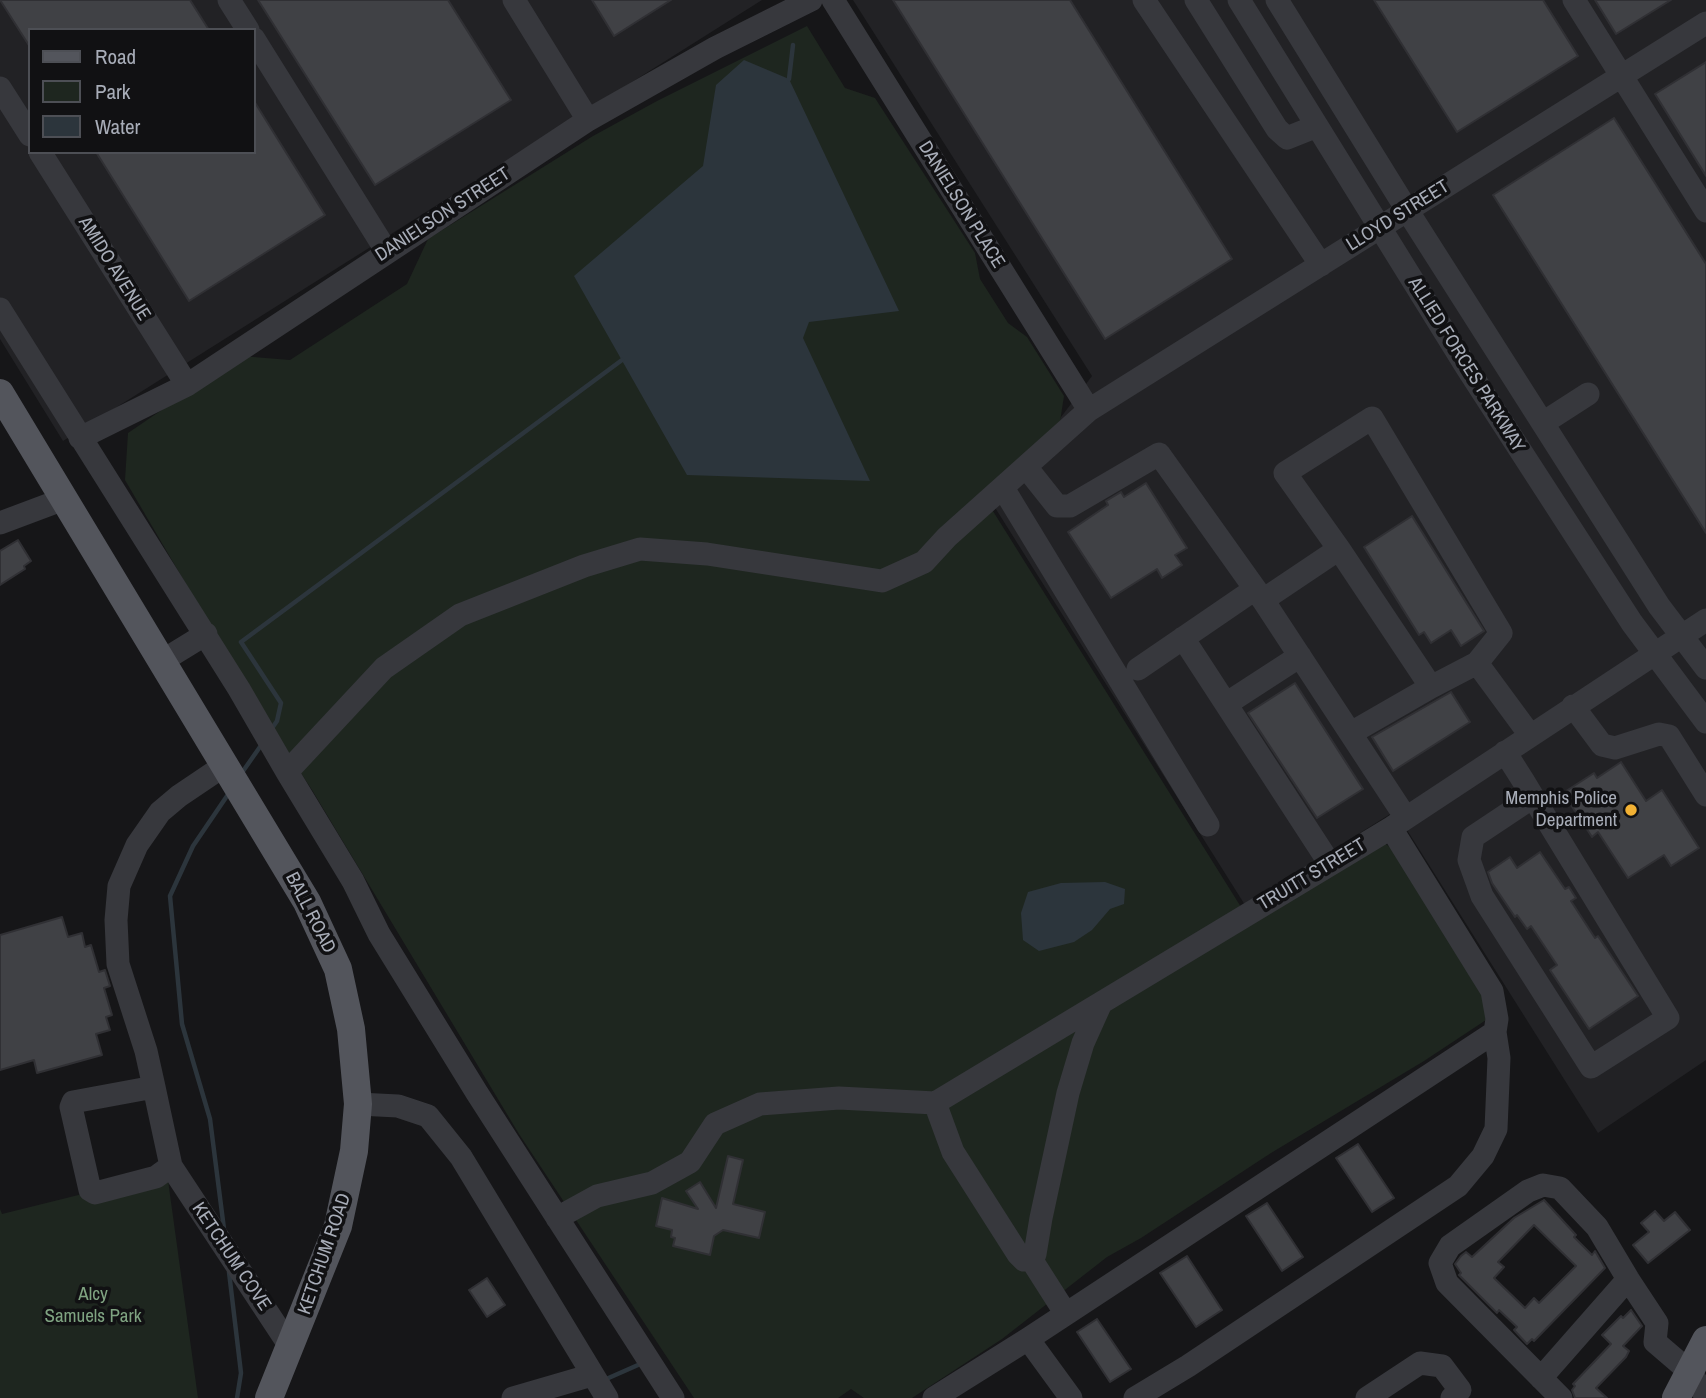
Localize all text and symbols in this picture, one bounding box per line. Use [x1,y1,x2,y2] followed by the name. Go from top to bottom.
[28,28,256,154] legend
[95,42,136,71] text: Road
[95,77,130,106] text: Park
[95,112,140,141] text: Water
[913,137,1009,273] street label: DANIELSON PLACE
[371,163,515,267] street label: DANIELSON STREET
[1342,175,1454,257] street label: LLOYD STREET
[73,213,155,325] street label: AMIDO AVENUE
[1403,273,1529,457] street label: ALLIED FORCES PARKWAY
[1505,788,1617,832] place label: Memphis Police Department
[1623,802,1639,818] marker: Memphis Police Department
[1254,834,1370,916] street label: TRUITT STREET
[280,869,340,957] street label: BALL ROAD
[294,1191,356,1317] street label: KETCHUM ROAD
[186,1199,276,1315] street label: KETCHUM COVE
[45,1284,141,1328] park label: Alcy Samuels Park

